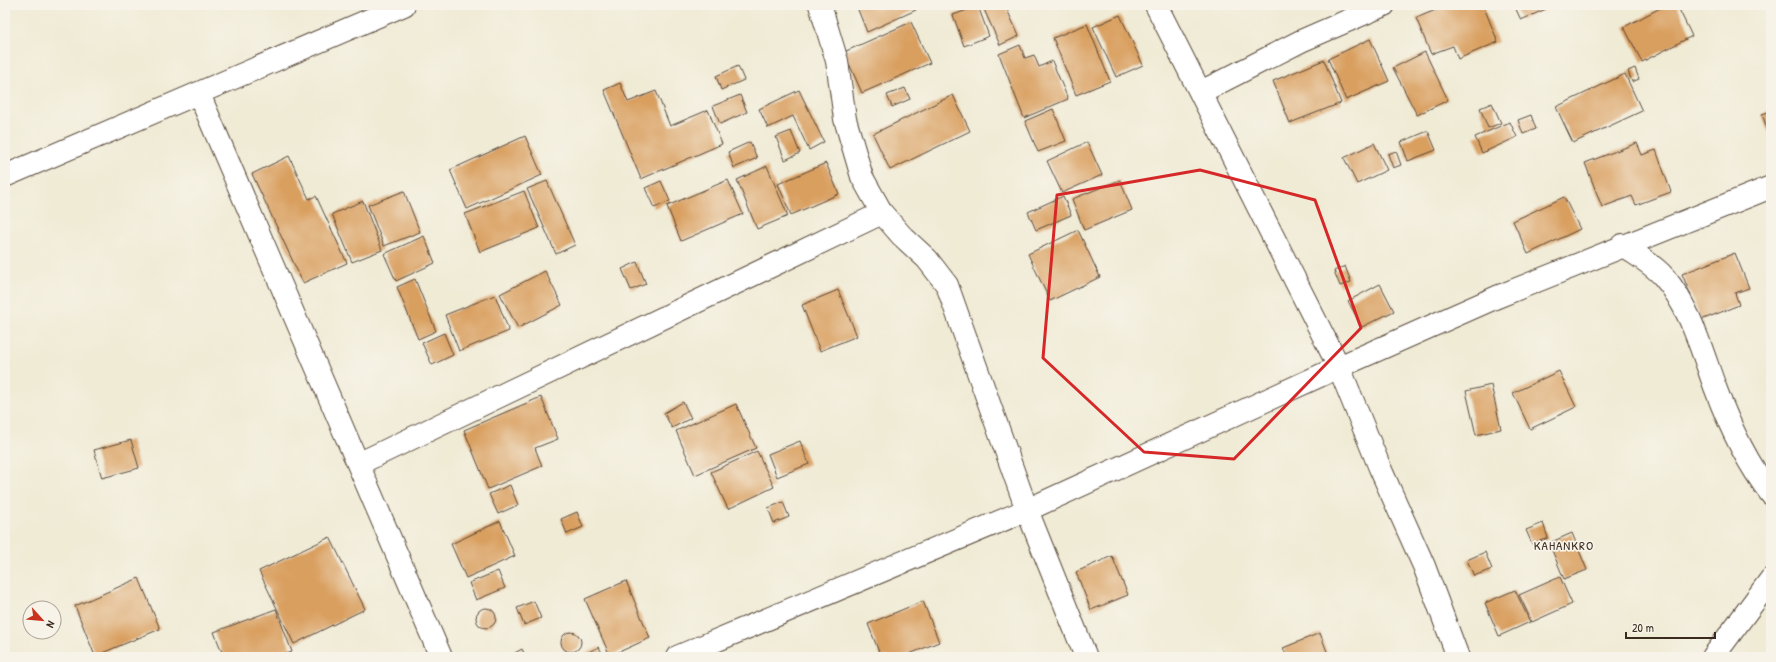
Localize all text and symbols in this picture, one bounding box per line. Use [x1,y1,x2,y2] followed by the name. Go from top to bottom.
[1534,536,1594,554] district label: KAHANKRO
[22,600,62,640] north arrow
[1626,614,1715,640] scale bar
[43,619,58,630] text: N
[1632,619,1654,636] text: 20 m

